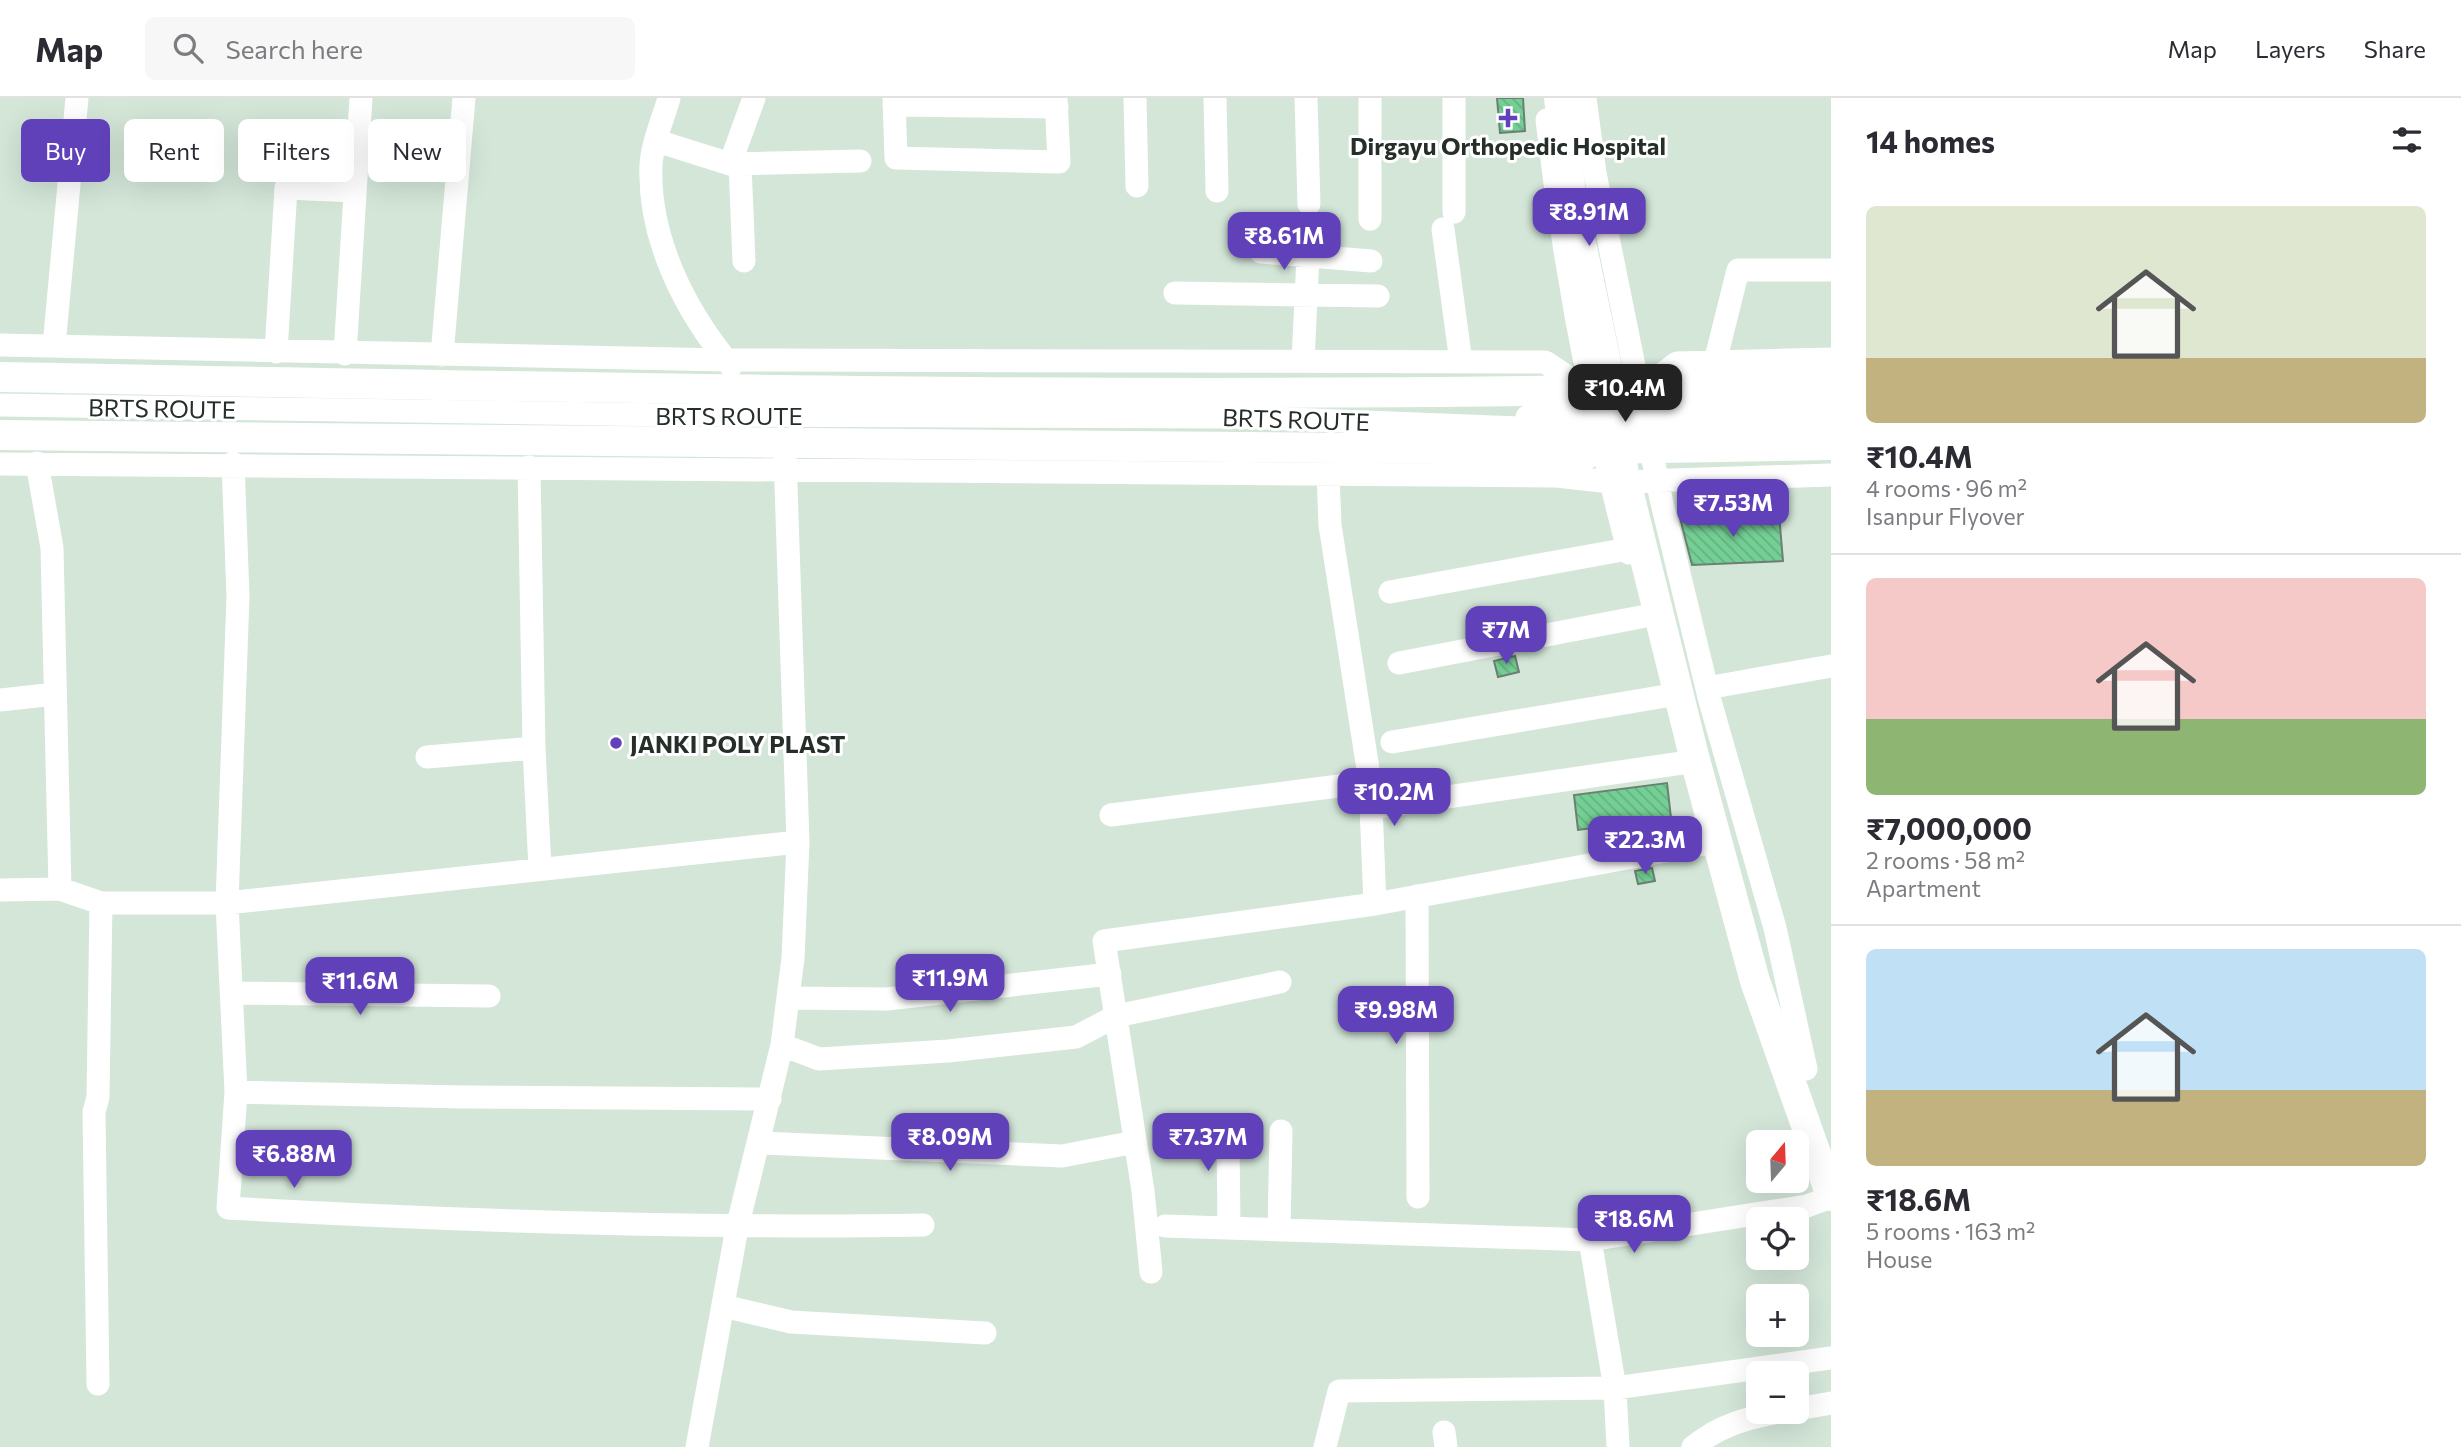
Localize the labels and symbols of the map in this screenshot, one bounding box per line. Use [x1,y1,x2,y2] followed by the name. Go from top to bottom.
[1498,108,1518,128] marker: Dirgayu Orthopedic Hospital
[1350,131,1666,160] place label: Dirgayu Orthopedic Hospital
[1532,188,1646,248] pin: ₹8.91M
[1227,212,1341,272] pin: ₹8.61M
[1568,364,1682,424] pin: ₹10.4M
[88,392,236,424] street label: BRTS ROUTE
[655,401,803,430] street label: BRTS ROUTE
[1222,402,1370,436] street label: BRTS ROUTE
[1676,480,1790,539] pin: ₹7.53M
[1472,606,1540,666] pin: ₹7M
[630,729,845,758] place label: JANKI POLY PLAST
[608,735,624,751] marker: JANKI POLY PLAST
[1337,768,1451,828] pin: ₹10.2M
[1588,816,1702,876] pin: ₹22.3M
[893,954,1007,1014] pin: ₹11.9M
[303,958,417,1017] pin: ₹11.6M
[1339,986,1453,1046] pin: ₹9.98M
[893,1114,1007,1173] pin: ₹8.09M
[1151,1114,1265,1173] pin: ₹7.37M
[237,1130,351,1190] pin: ₹6.88M
[1746,1130,1810,1194] north arrow
[1577,1196,1691,1255] pin: ₹18.6M

